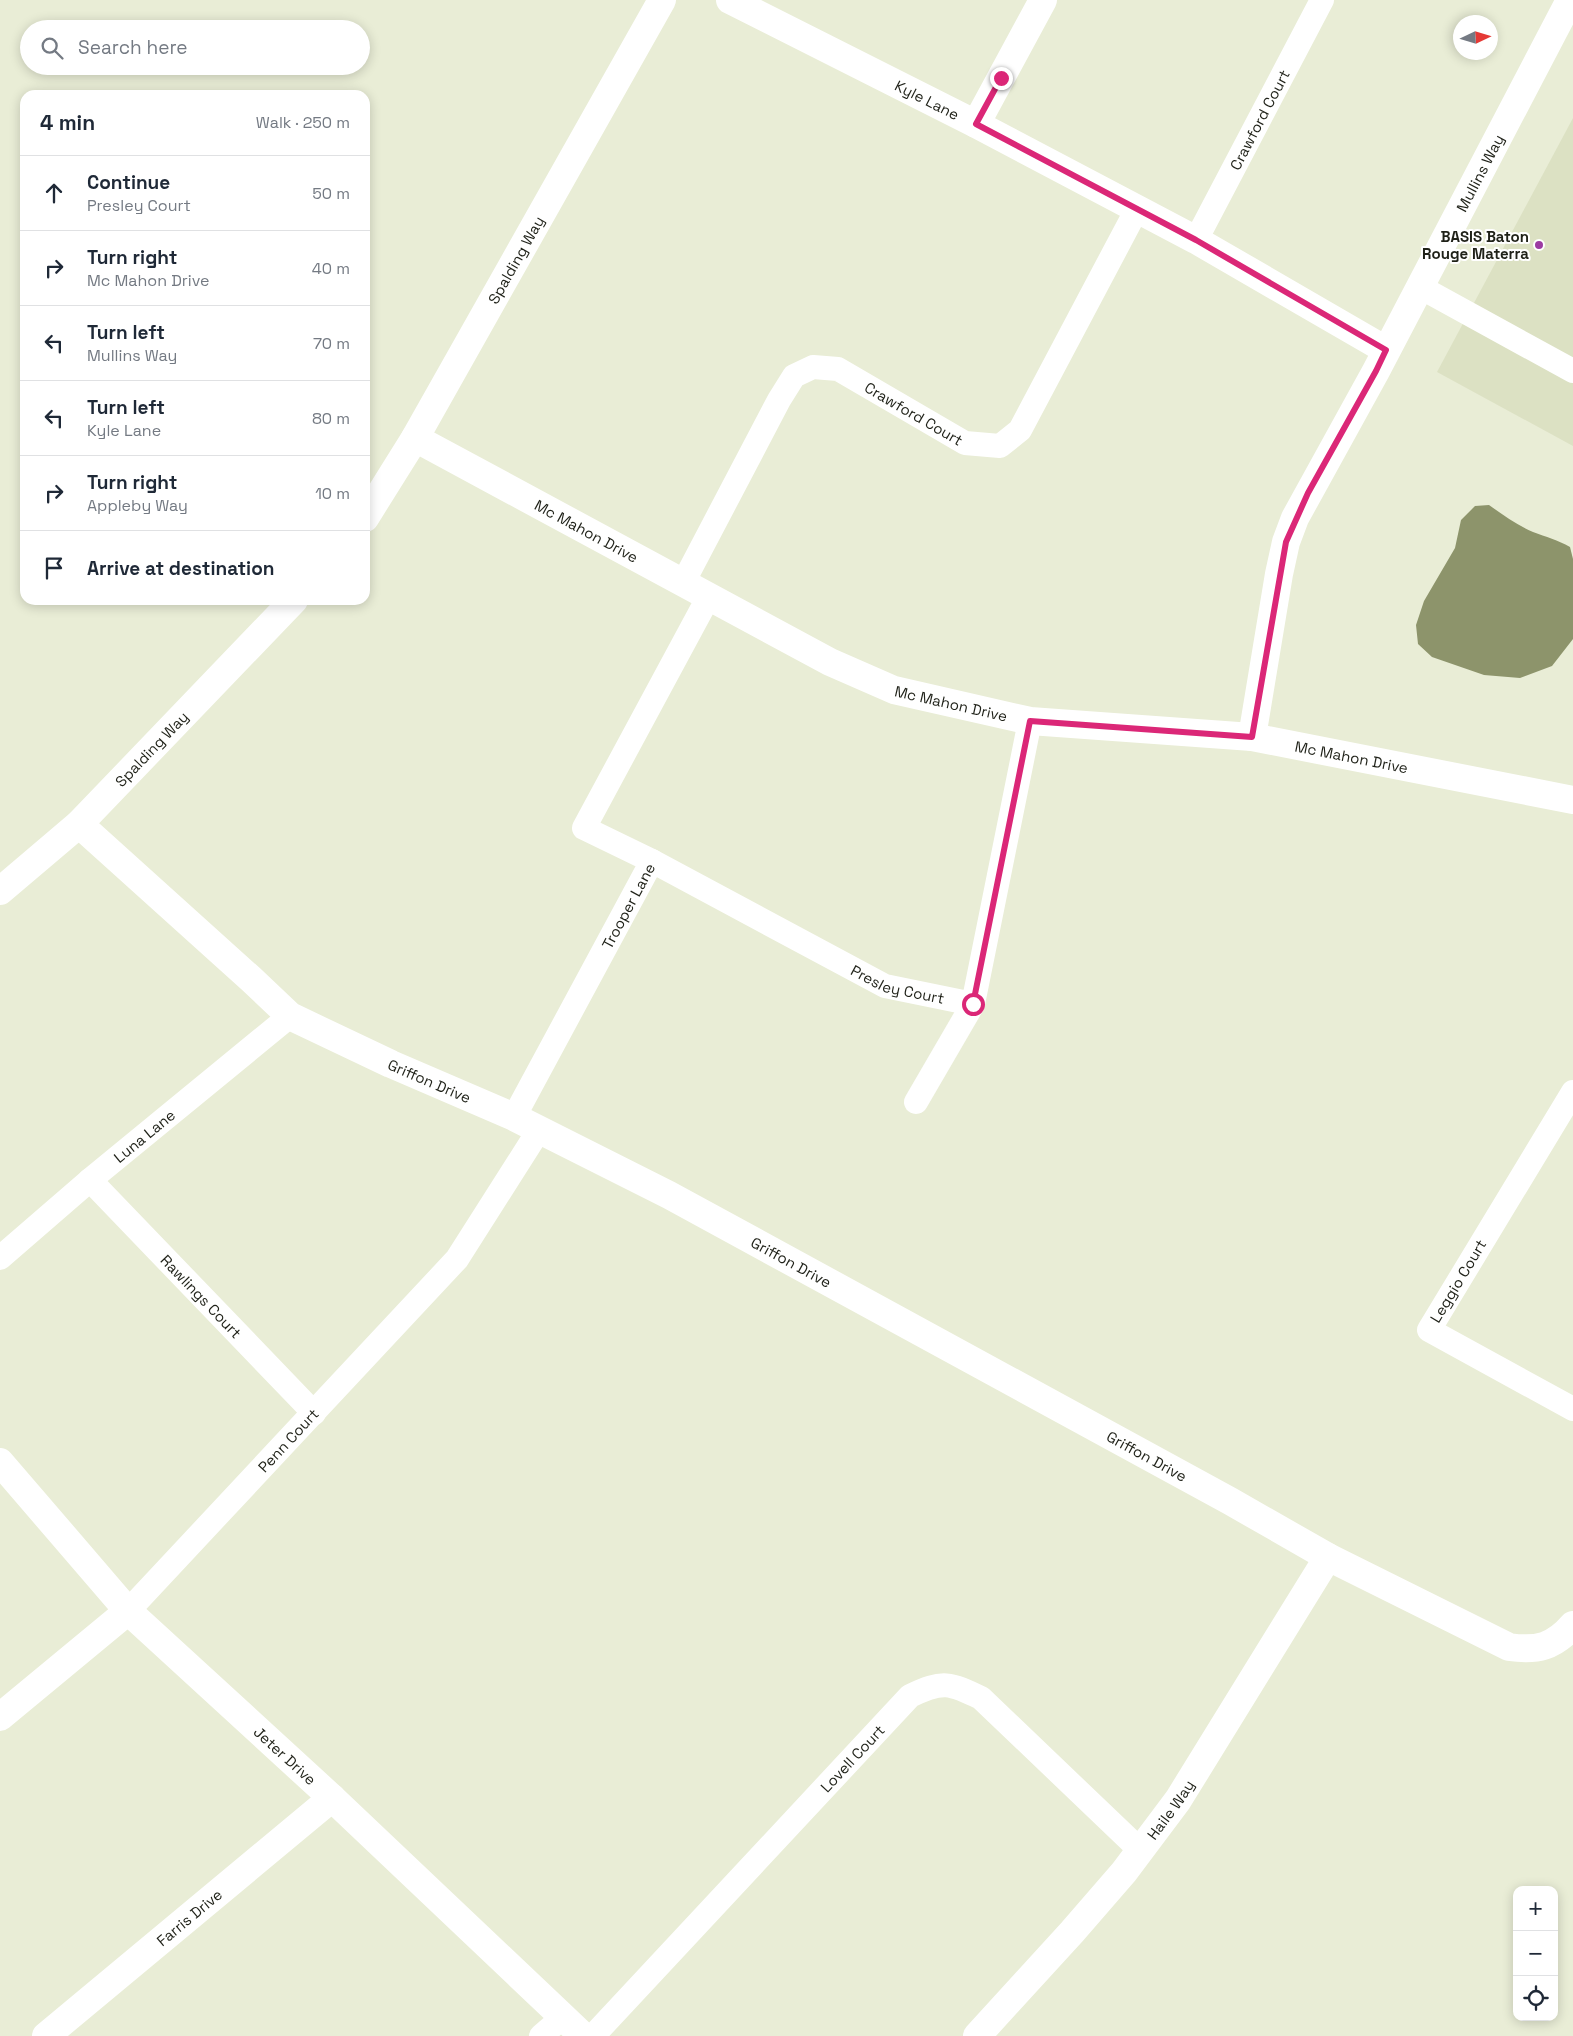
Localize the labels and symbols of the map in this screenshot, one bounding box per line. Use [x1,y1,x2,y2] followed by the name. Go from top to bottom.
[1453,15,1498,60] north arrow
[1225,66,1293,173] street label: Crawford Court
[990,67,1013,90] route end
[892,75,963,124] street label: Kyle Lane
[1452,131,1508,215] street label: Mullins Way
[483,212,548,307] street label: Spalding Way
[1422,227,1529,263] place label: BASIS Baton Rouge Materra
[1533,239,1545,251] marker: BASIS Baton Rouge Materra
[861,377,967,449] street label: Crawford Court
[532,495,642,566] street label: Mc Mahon Drive
[893,681,1009,725] street label: Mc Mahon Drive
[111,707,192,791] street label: Spalding Way
[1293,736,1410,777] street label: Mc Mahon Drive
[597,859,659,952] street label: Trooper Lane
[848,960,946,1007] street label: Presley Court
[962,993,985,1016] route start
[385,1054,474,1107] street label: Griffon Drive
[109,1105,179,1166] street label: Luna Lane
[748,1232,835,1291] street label: Griffon Drive
[1426,1236,1490,1326] street label: Leggio Court
[157,1250,246,1342] street label: Rawlings Court
[253,1404,322,1476] street label: Penn Court
[1103,1426,1191,1485] street label: Griffon Drive
[816,1720,888,1796] street label: Lovell Court
[250,1722,321,1789] street label: Jeter Drive
[1142,1776,1198,1843] street label: Haile Way
[152,1884,226,1950] street label: Farris Drive

